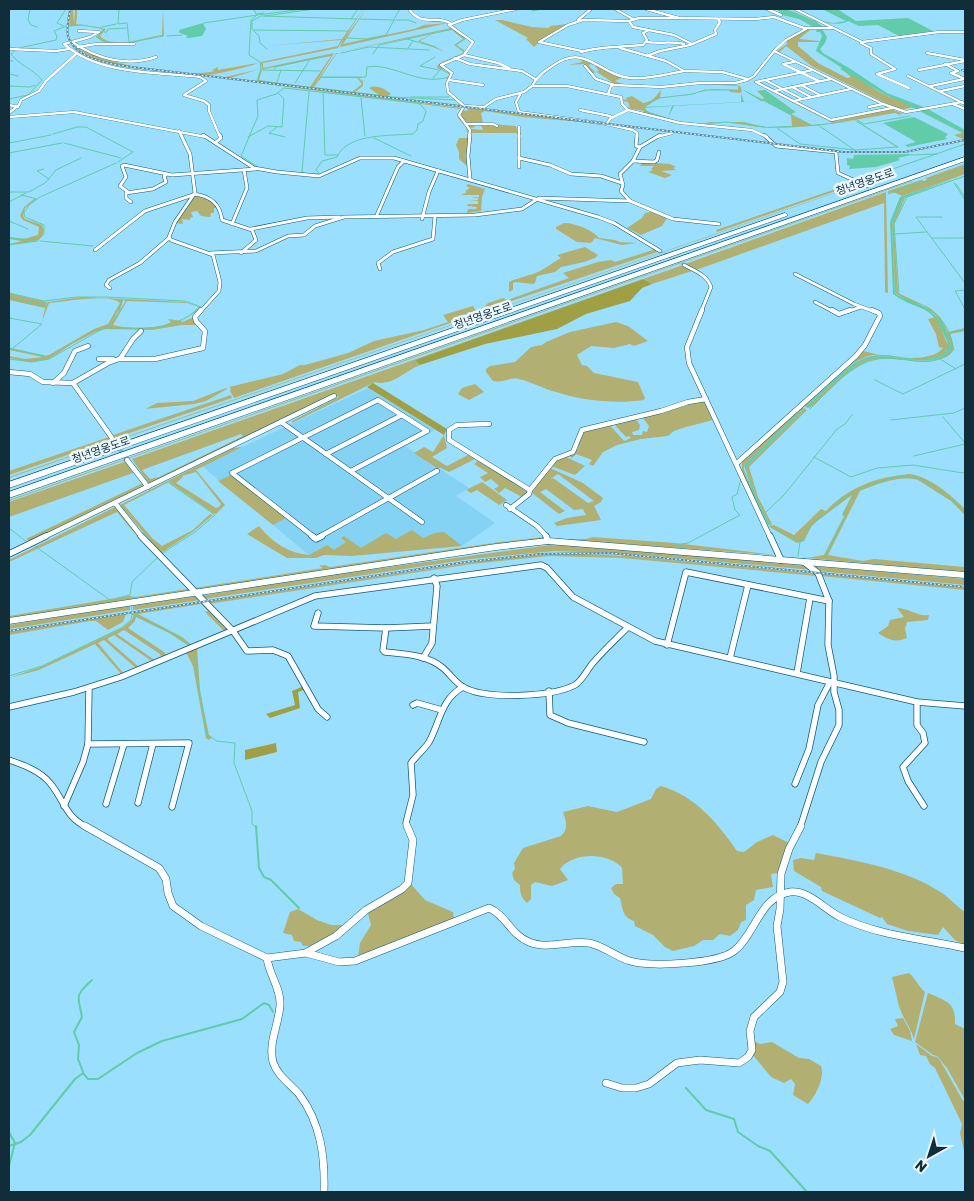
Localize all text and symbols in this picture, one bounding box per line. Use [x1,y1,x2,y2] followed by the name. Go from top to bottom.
[834,166,896,198] street label: 청년영웅도로
[452,300,514,332] street label: 청년영웅도로
[70,434,132,466] street label: 청년영웅도로
[904,1131,954,1181] north arrow
[912,1156,930,1175] text: N

